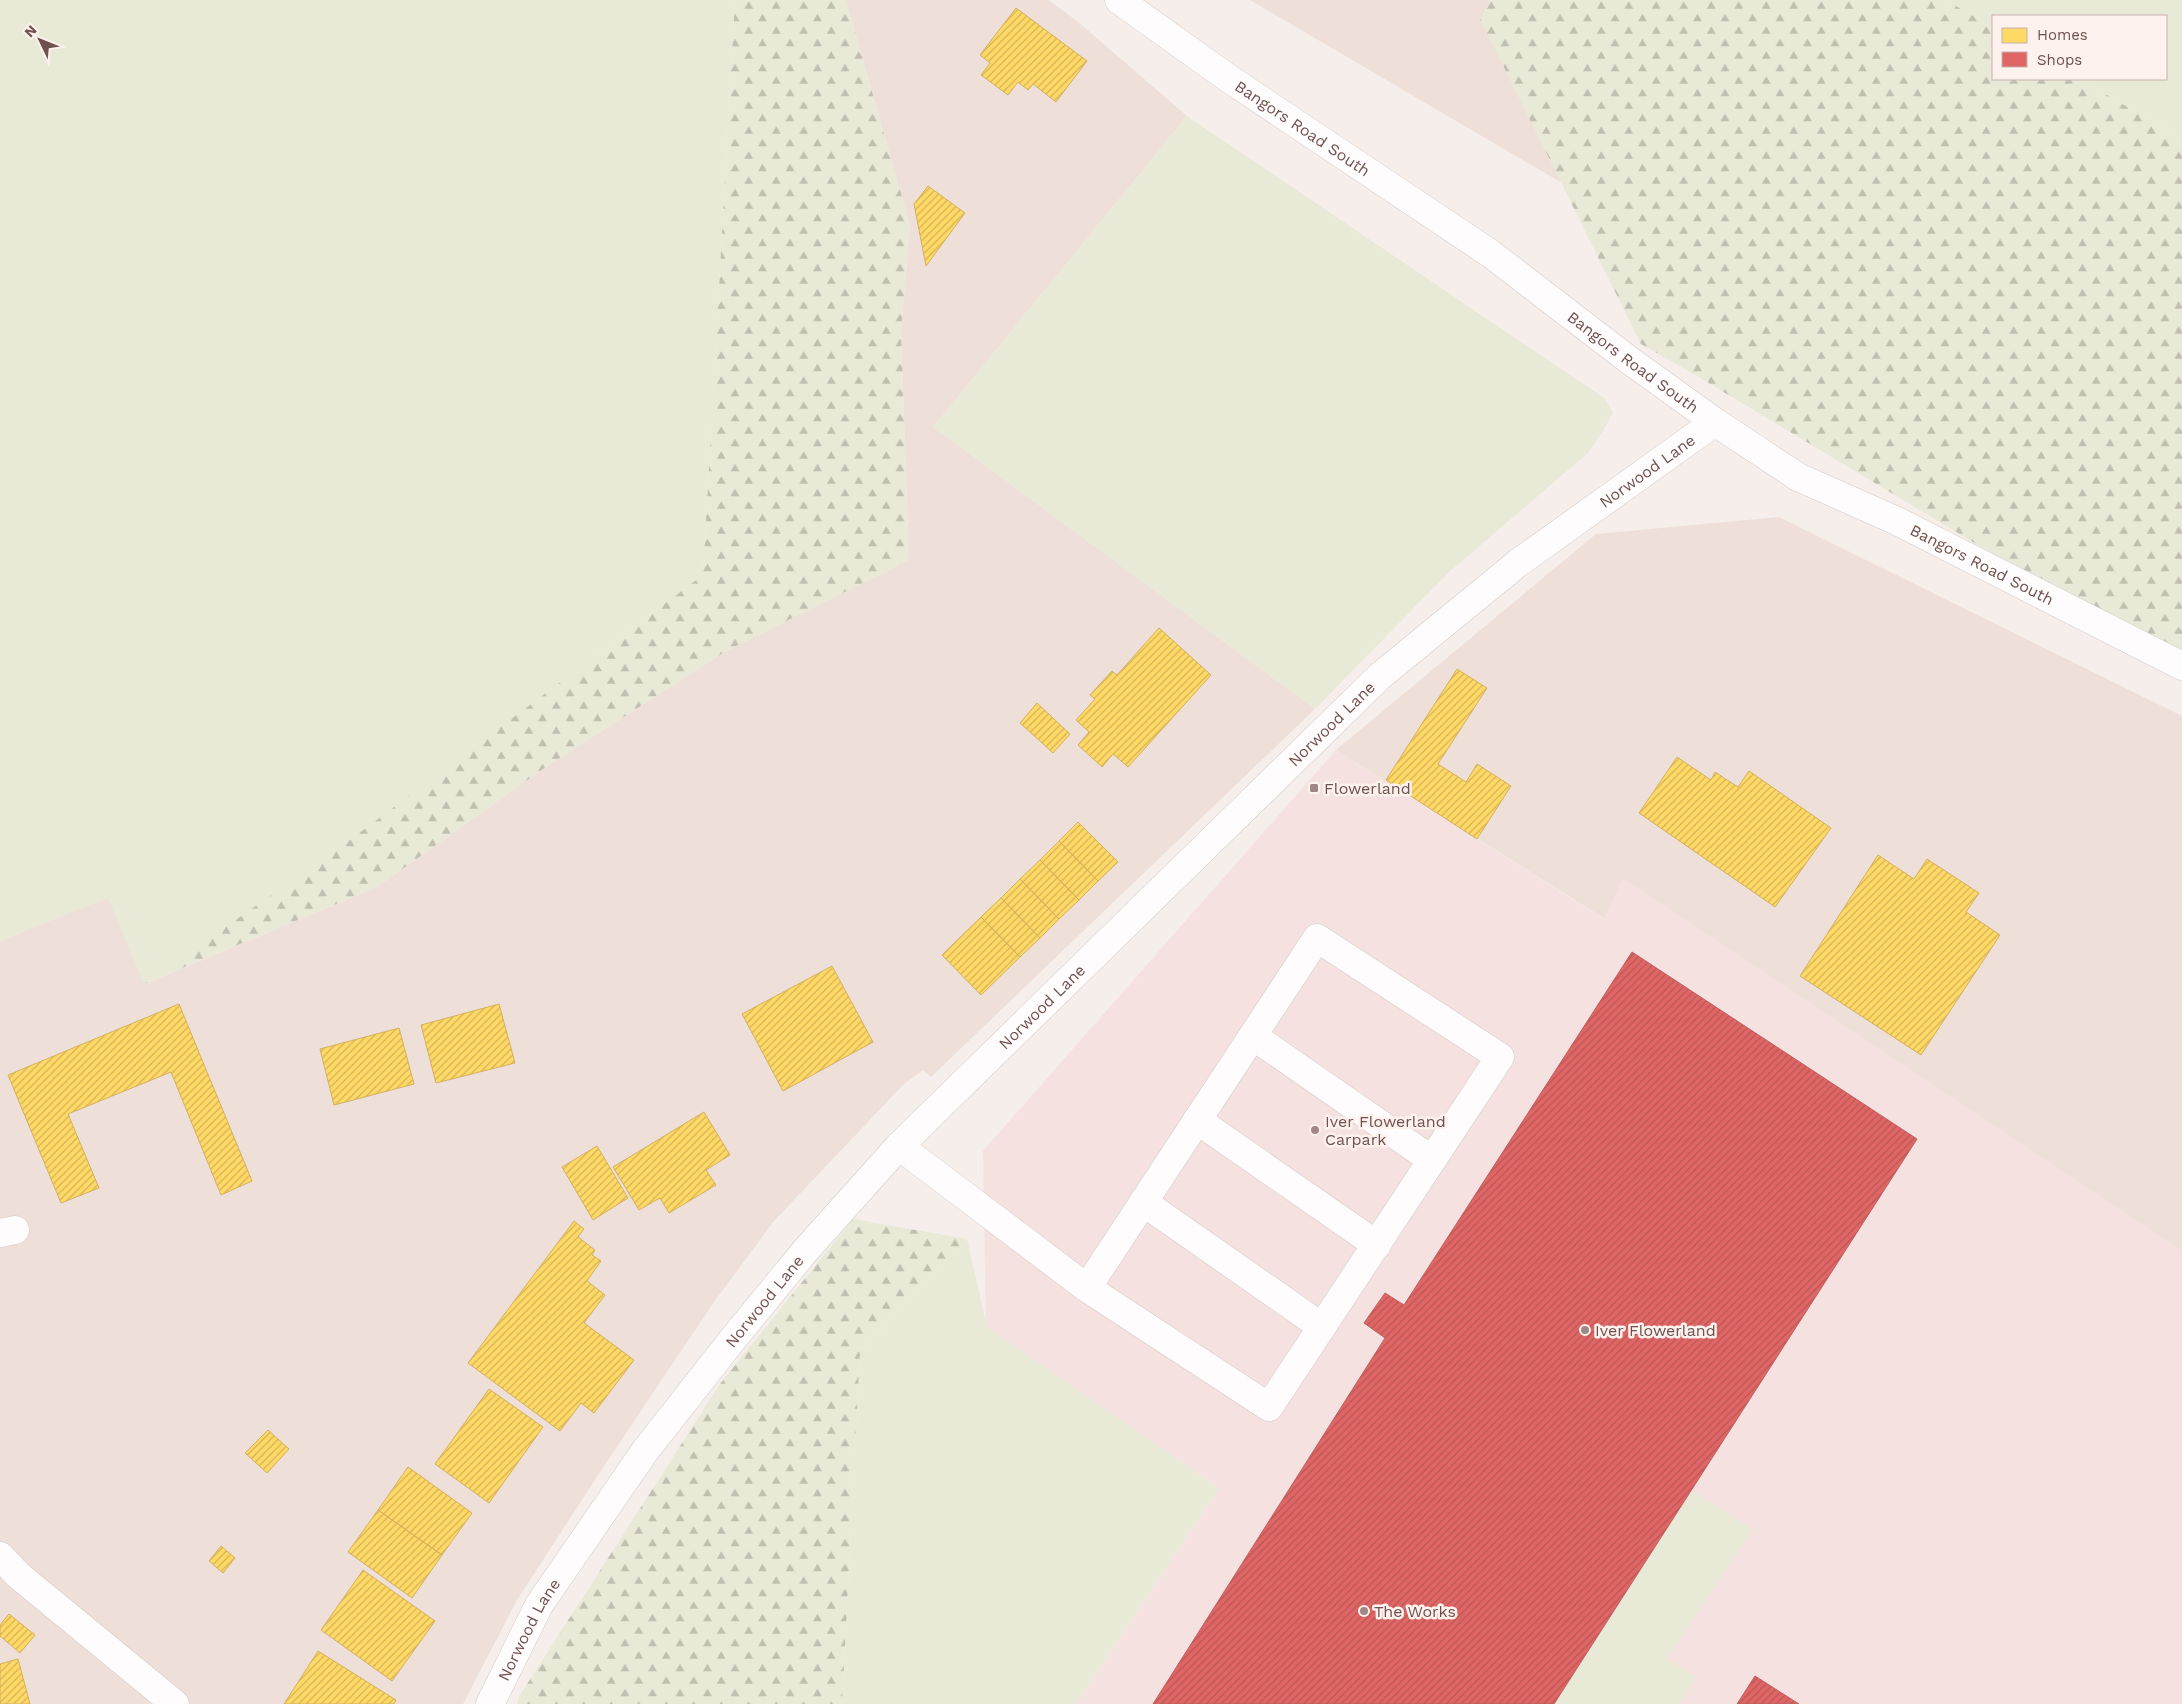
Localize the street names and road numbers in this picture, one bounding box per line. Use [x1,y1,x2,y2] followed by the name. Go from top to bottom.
[1231,76,1374,180] street label: Bangors Road South
[1564,307,1702,417] street label: Bangors Road South
[1596,430,1699,512] street label: Norwood Lane
[1907,520,2057,609] street label: Bangors Road South
[1285,677,1379,770] street label: Norwood Lane
[995,960,1089,1053] street label: Norwood Lane
[721,1251,808,1351] street label: Norwood Lane
[494,1575,564,1684] street label: Norwood Lane

